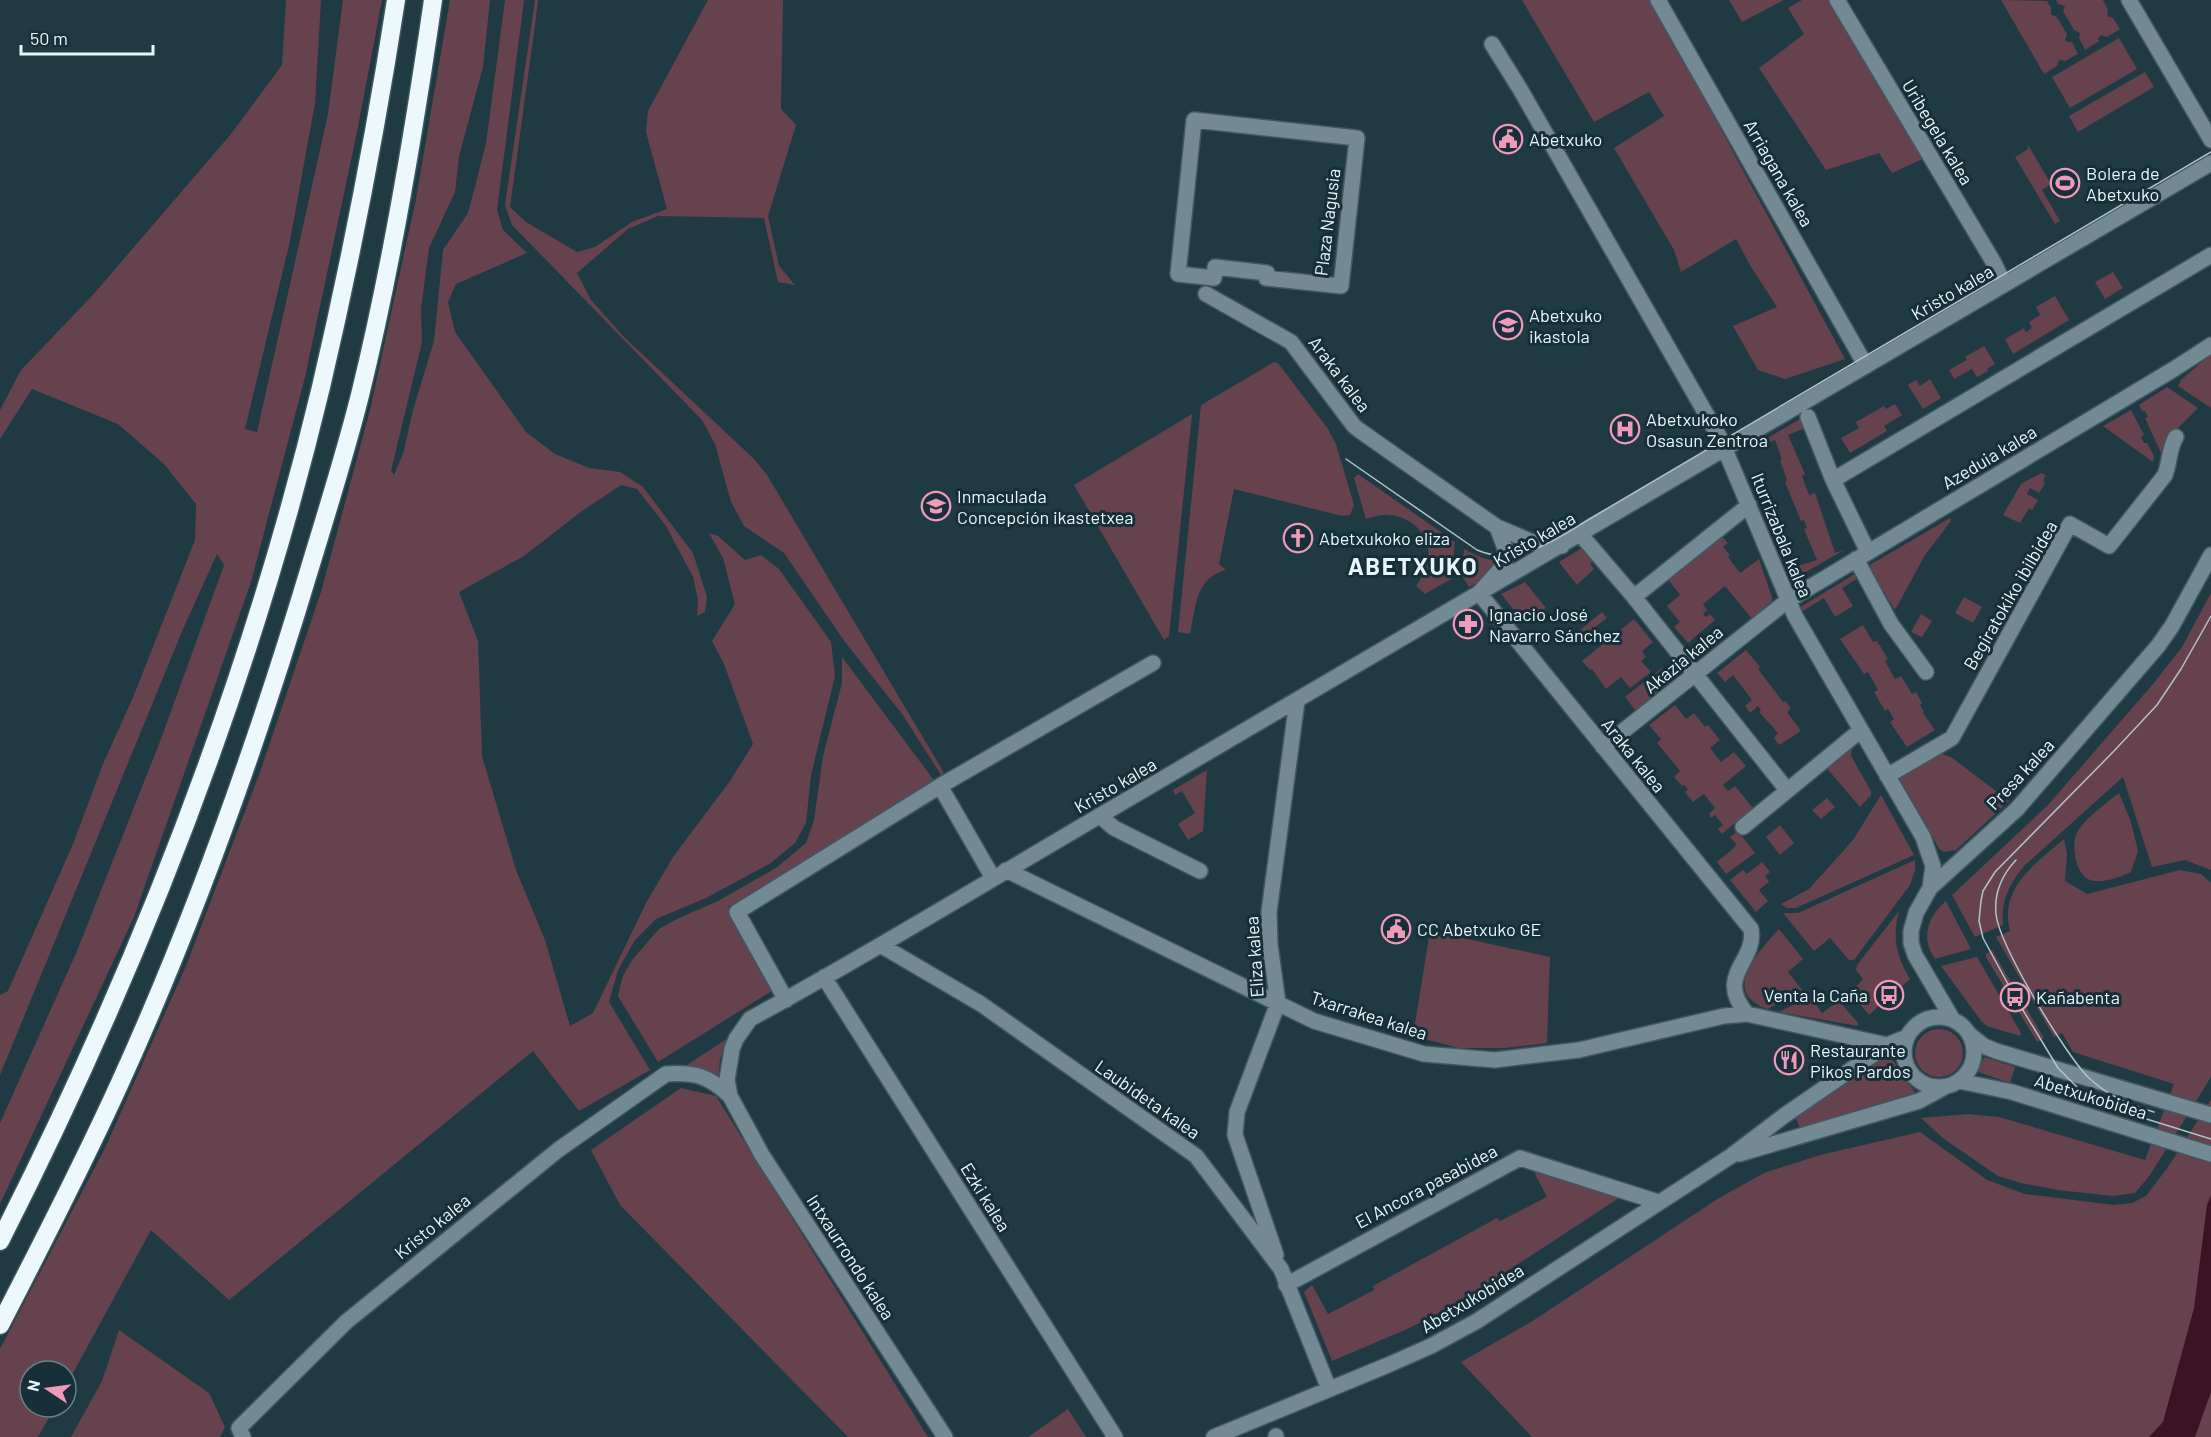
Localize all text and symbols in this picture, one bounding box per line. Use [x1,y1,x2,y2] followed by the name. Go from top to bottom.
[21,18,153,56] scale bar
[30,27,68,49] text: 50 m
[1898,75,1978,189] street label: Uribegela kalea
[1739,116,1819,230] street label: Arriagana kalea
[1492,123,1524,155] public building icon: Abetxuko
[1529,128,1602,150] place label: Abetxuko
[2086,162,2160,205] place label: Bolera de Abetxuko
[1310,167,1344,277] street label: Plaza Nagusia
[2049,167,2081,199] sports icon: Bolera de Abetxuko
[1907,260,1997,324] street label: Kristo kalea
[1529,304,1602,347] place label: Abetxuko ikastola
[1492,309,1524,341] school or university icon: Abetxuko ikastola
[1304,332,1376,416] street label: Araka kalea
[1646,408,1768,451] place label: Abetxukoko Osasun Zentroa
[1609,413,1641,445] hospital icon: Abetxukoko Osasun Zentroa
[1938,420,2040,494] street label: Azeduia kalea
[1747,469,1817,601] street label: Iturrizabala kalea
[957,485,1133,528] place label: Inmaculada Concepción ikastetxea
[920,490,952,522] school or university icon: Inmaculada Concepción ikastetxea
[1489,507,1579,571] street label: Kristo kalea
[1958,516,2062,674] street label: Begiratokiko ibilbidea
[1282,522,1314,554] church icon: Abetxukoko eliza
[1319,527,1450,549] place label: Abetxukoko eliza
[1348,551,1478,580] district label: ABETXUKO
[1489,603,1620,646] place label: Ignacio José Navarro Sánchez
[1452,608,1484,640] pharmacy icon: Ignacio José Navarro Sánchez
[1639,620,1727,698] street label: Akazia kalea
[1597,713,1671,797] street label: Araka kalea
[1982,734,2058,814] street label: Presa kalea
[1070,753,1160,817] street label: Kristo kalea
[1380,913,1412,945] public building icon: CC Abetxuko GE
[1240,916,1268,998] street label: Eliza kalea
[1417,918,1541,940] place label: CC Abetxuko GE
[1873,979,1905,1011] bus stop icon: Venta la Caña
[1999,981,2031,1013] bus stop icon: Kañabenta
[1764,984,1868,1006] place label: Venta la Caña
[1308,986,1430,1044] street label: Txarrakea kalea
[2036,986,2120,1008] place label: Kañabenta
[1810,1039,1911,1082] place label: Restaurante Pikos Pardos
[1773,1044,1805,1076] restaurant icon: Restaurante Pikos Pardos
[1091,1055,1205,1143] street label: Laubideta kalea
[2032,1068,2150,1124] street label: Abetxukobidea
[1351,1139,1501,1233] street label: El Ancora pasabidea
[956,1159,1016,1235] street label: Ezki kalea
[390,1189,474,1263] street label: Kristo kalea
[802,1190,900,1324] street label: Intxaurrondo kalea
[1416,1259,1528,1337] street label: Abetxukobidea
[18,1359,78,1419] north arrow
[22,1378,43,1393] text: N

